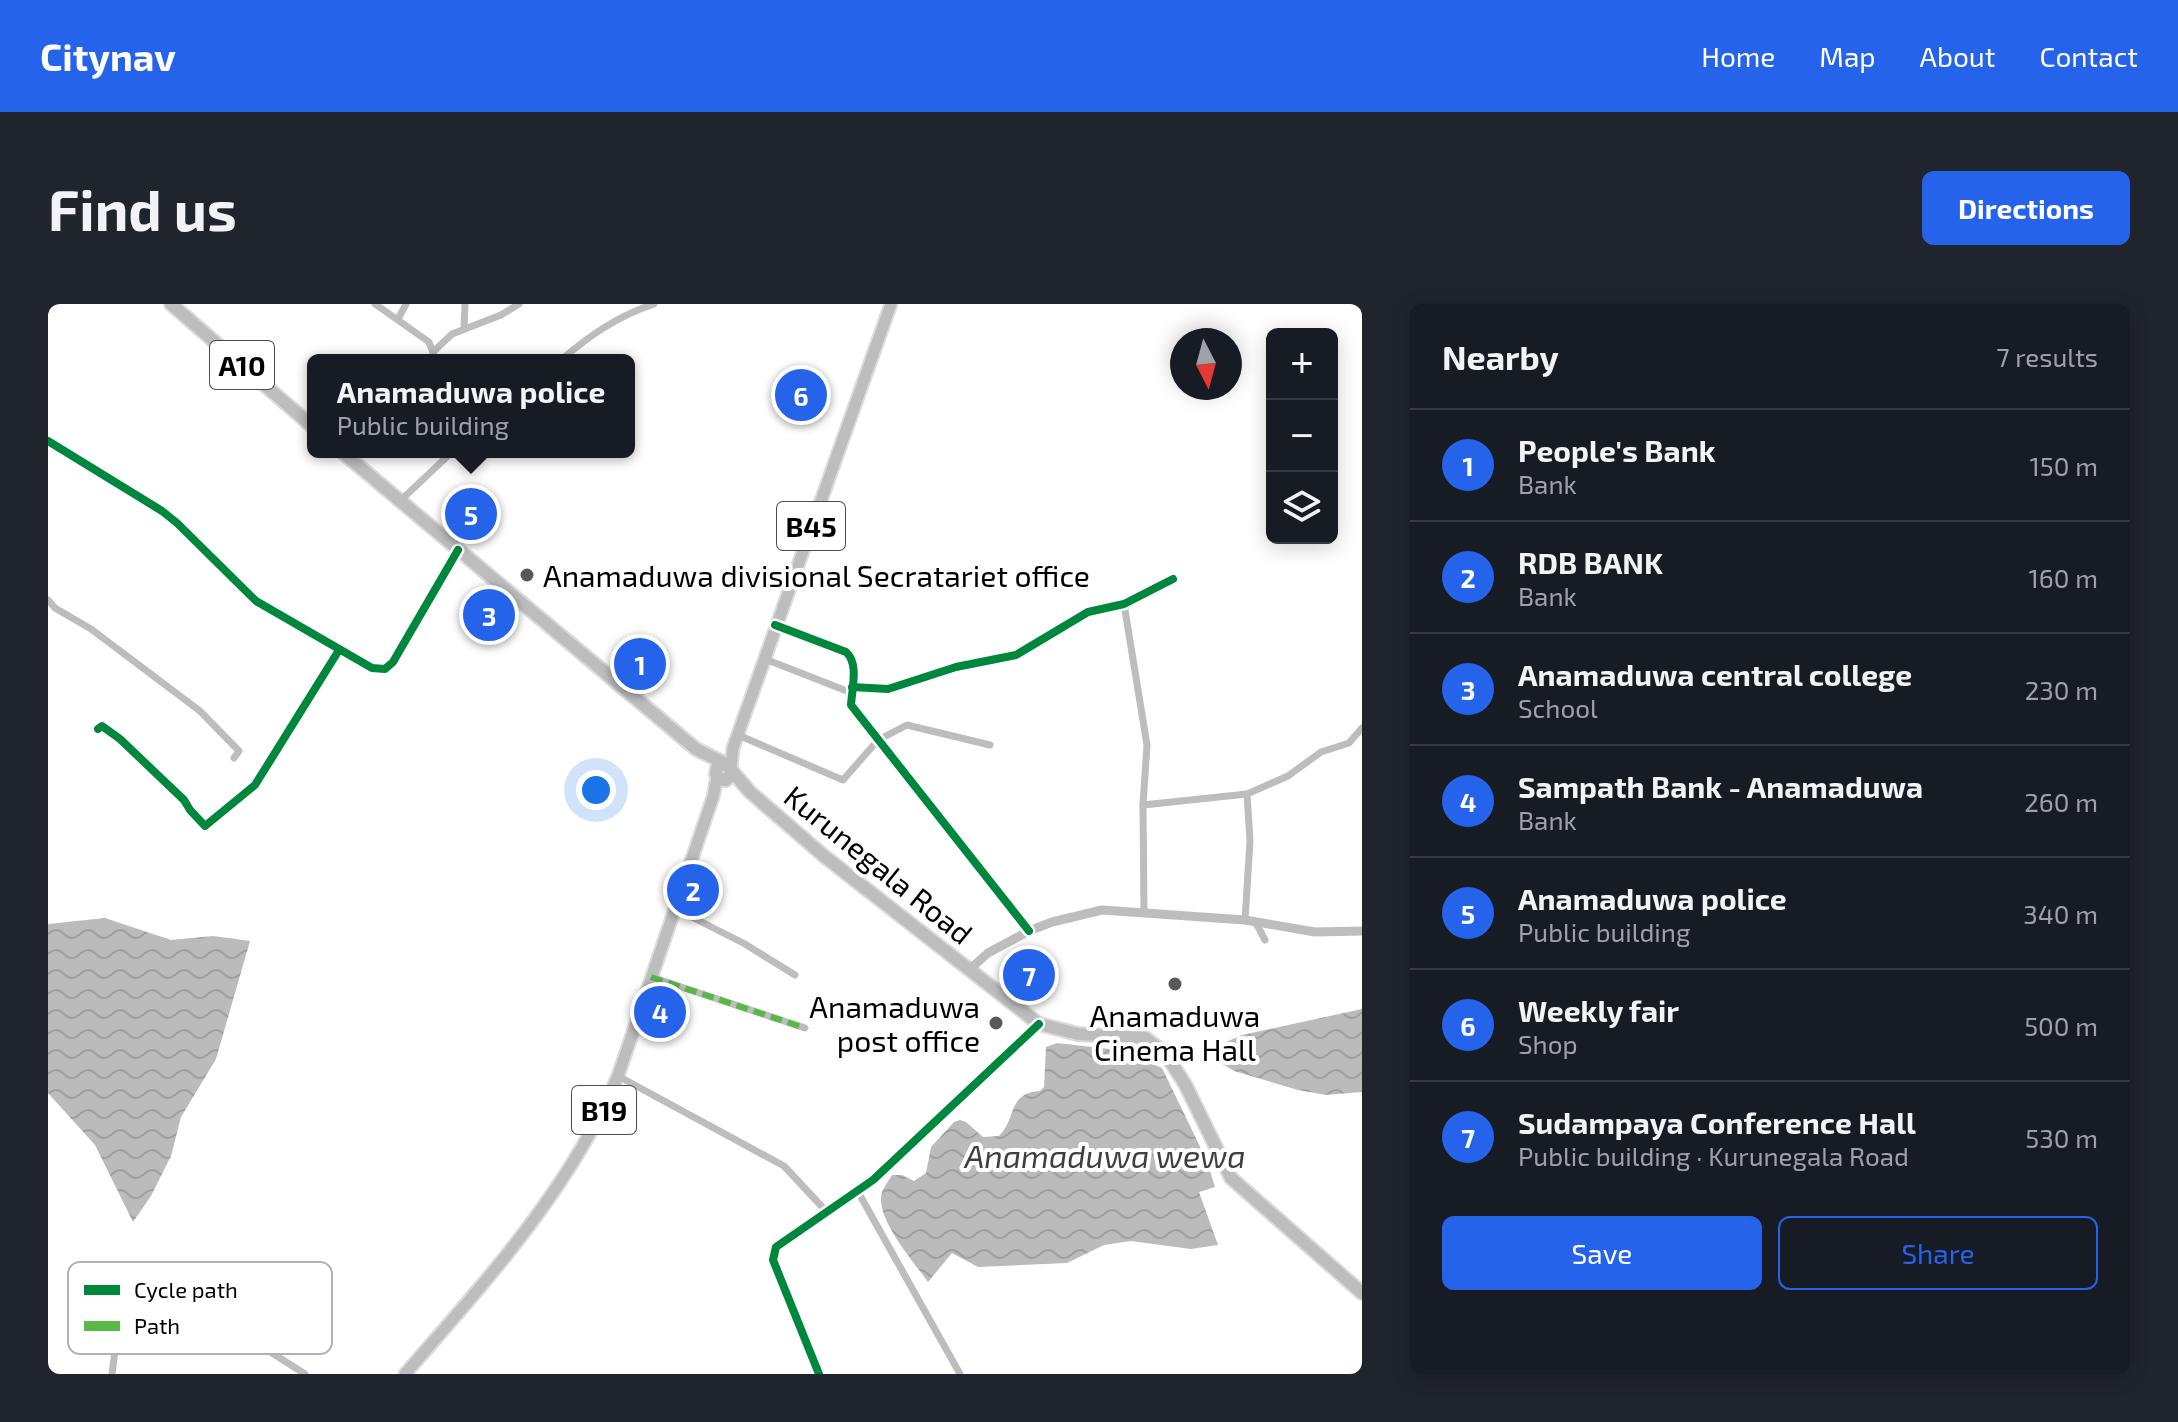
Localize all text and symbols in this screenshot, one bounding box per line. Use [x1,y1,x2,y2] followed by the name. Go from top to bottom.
[40,33,176,79] text: Citynav
[1701,39,1775,73] text: Home
[1819,39,1876,73] text: Map
[1920,39,1995,73] text: About
[2039,39,2138,73] text: Contact
[1922,171,2130,245] button: Directions
[48,175,237,242] text: Find us
[1170,328,1242,400] north arrow
[1266,328,1338,544] map controls
[1266,328,1338,400] button: +
[1442,336,1559,377] text: Nearby
[210,341,274,389] road number: A10
[1996,341,2098,372] text: 7 results
[307,354,635,458] popup
[775,365,827,425] pin: 6
[337,373,605,409] text: Anamaduwa police
[1266,400,1338,472] button: −
[337,409,509,440] text: Public building
[1518,432,1715,468] text: People's Bank
[1462,450,1474,481] text: 1
[2029,450,2098,481] text: 150 m
[1518,468,1577,499] text: Bank
[1266,472,1338,544] button: layers
[445,484,497,544] pin: 5
[777,502,845,550] road number: B45
[1518,544,1663,580] text: RDB BANK
[543,557,1090,593] place label: Anamaduwa divisional Secratariet office
[1460,562,1476,593] text: 2
[2029,562,2098,593] text: 160 m
[518,566,536,584] marker: Anamaduwa divisional Secratariet office
[1518,580,1577,611] text: Bank
[463,585,515,645] pin: 3
[614,634,666,694] pin: 1
[1518,656,1912,692] text: Anamaduwa central college
[1461,674,1475,705] text: 3
[2025,674,2098,705] text: 230 m
[1518,692,1598,723] text: School
[1518,768,1923,804] text: Sampath Bank - Anamaduwa
[576,770,616,810] your location
[778,777,980,951] street label: Kurunegala Road
[1460,786,1476,817] text: 4
[2024,786,2098,817] text: 260 m
[1518,804,1577,835] text: Bank
[667,860,719,920] pin: 2
[1518,880,1787,916] text: Anamaduwa police
[1461,898,1475,929] text: 5
[2023,898,2098,929] text: 340 m
[1518,916,1690,947] text: Public building
[1003,945,1055,1005] pin: 7
[1166,975,1184,993] marker: Anamaduwa Cinema Hall
[634,982,686,1042] pin: 4
[809,988,980,1058] place label: Anamaduwa post office
[1518,992,1679,1028] text: Weekly fair
[1090,997,1260,1067] place label: Anamaduwa Cinema Hall
[1460,1010,1476,1041] text: 6
[2024,1010,2098,1041] text: 500 m
[987,1014,1005,1032] marker: Anamaduwa post office
[1518,1028,1578,1059] text: Shop
[572,1086,636,1134] road number: B19
[1518,1104,1916,1140] text: Sudampaya Conference Hall
[1461,1122,1475,1153] text: 7
[2025,1122,2098,1153] text: 530 m
[963,1136,1246,1174] water label: Anamaduwa wewa
[1518,1140,1909,1171] text: Public building · Kurunegala Road
[1442,1216,1762,1290] button: Save
[1778,1216,2098,1290] button: Share
[68,1262,332,1354] legend
[134,1276,238,1302] text: Cycle path
[134,1312,180,1338] text: Path

